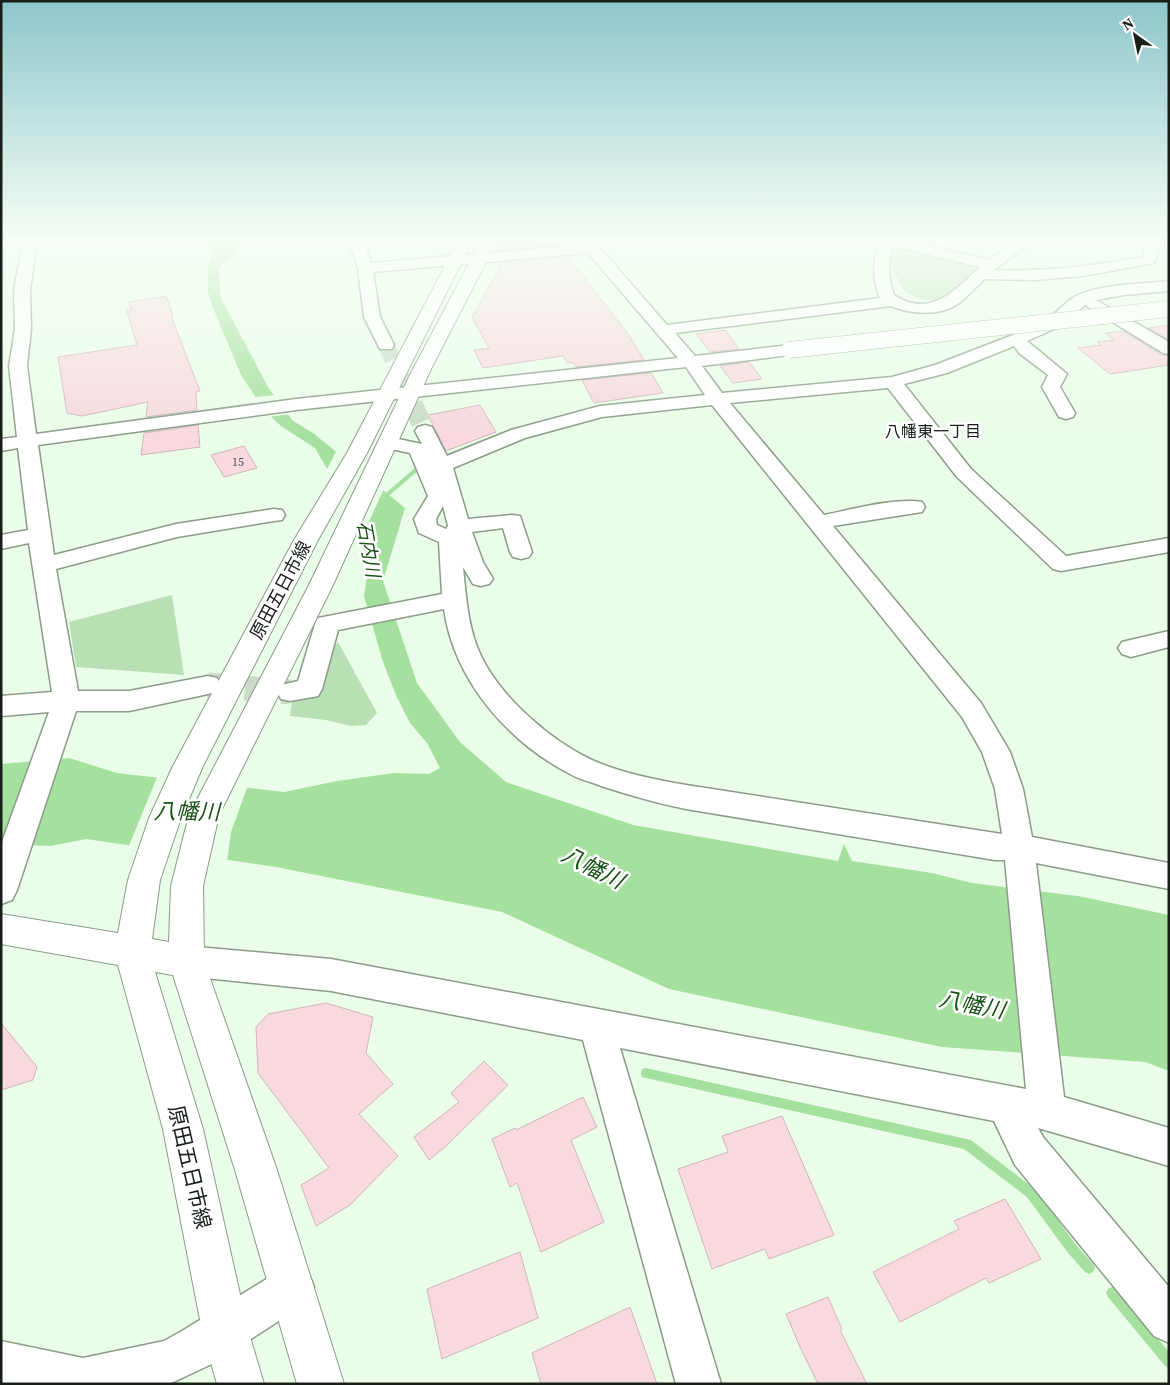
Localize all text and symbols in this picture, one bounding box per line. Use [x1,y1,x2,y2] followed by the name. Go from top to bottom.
[1110,10,1160,60] north arrow
[1118,13,1138,35] text: N
[885,420,981,442] district label: 八幡東一丁目
[232,454,244,470] house number: 15
[351,519,387,581] water label: 石内川
[244,536,316,644] street label: 原田五日市線
[154,795,222,827] water label: 八幡川
[557,839,631,896] water label: 八幡川
[937,983,1009,1025] water label: 八幡川
[162,1102,218,1232] street label: 原田五日市線

